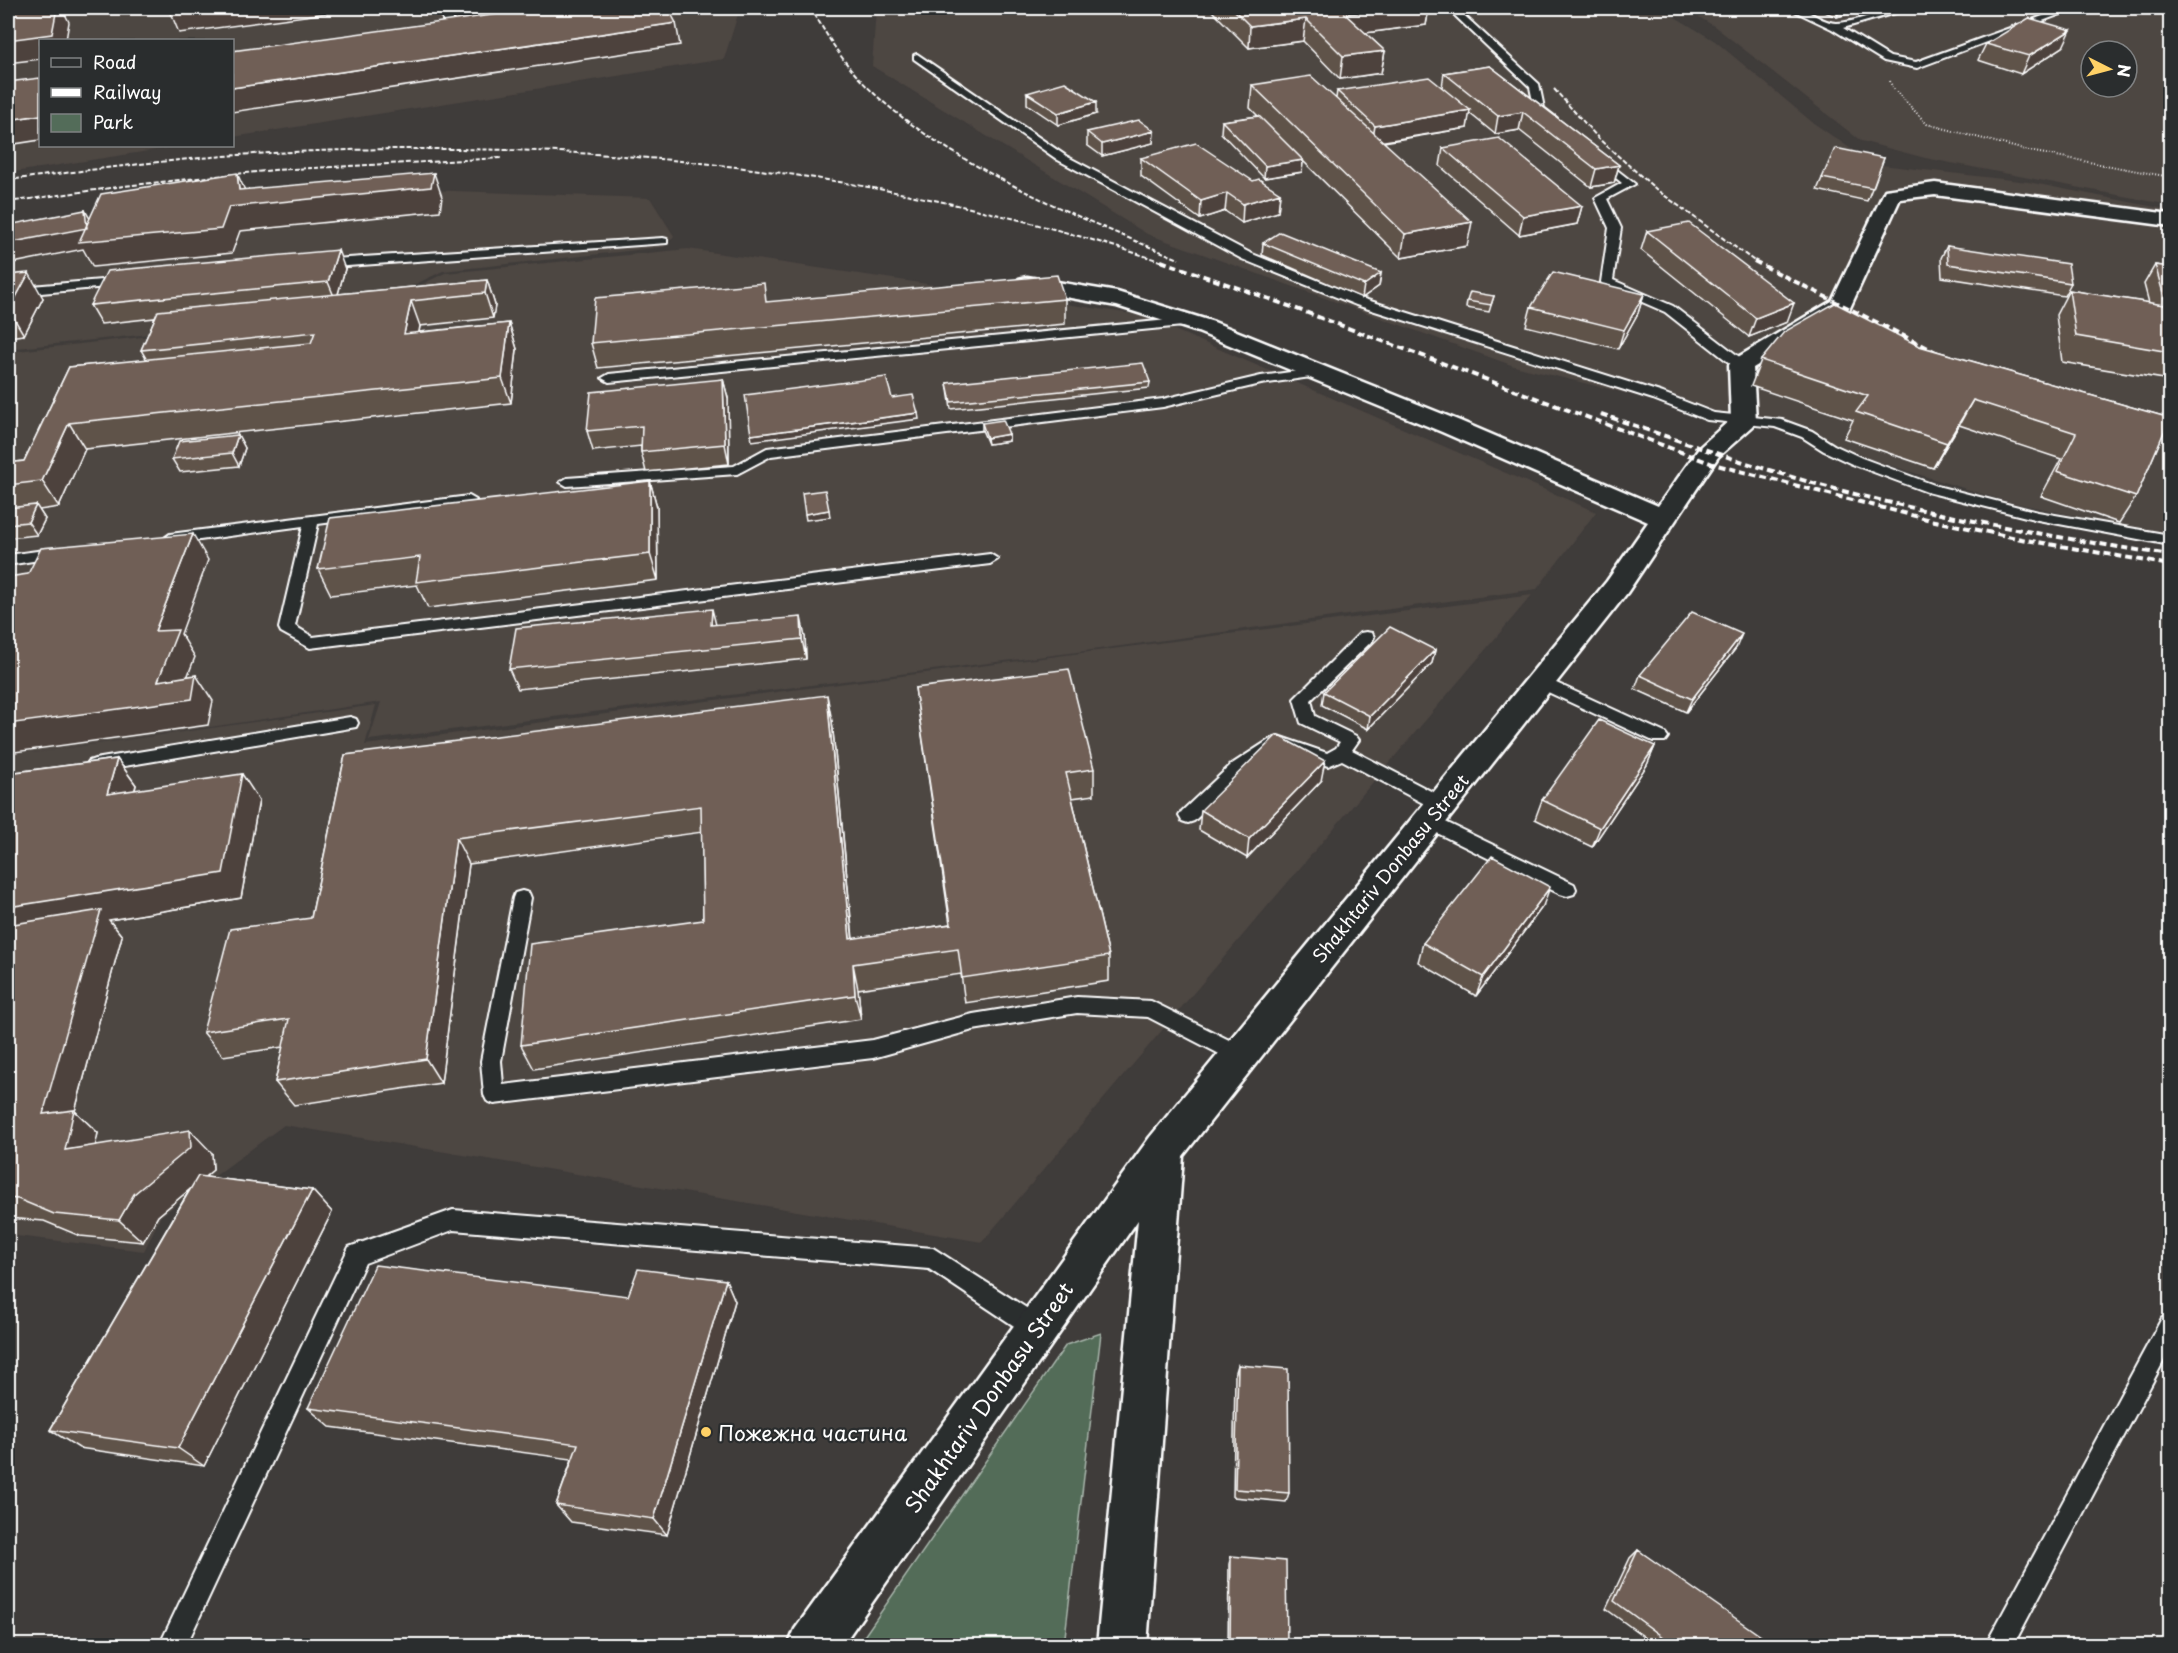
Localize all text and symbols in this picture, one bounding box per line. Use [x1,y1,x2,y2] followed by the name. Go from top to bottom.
[39,39,234,147] legend
[2079,39,2139,99] north arrow
[93,48,137,75] text: Road
[2112,63,2138,78] text: N
[93,78,161,105] text: Railway
[93,108,133,135] text: Park
[1305,768,1475,968] street label: Shakhtariv Donbasu Street
[896,1275,1080,1519] street label: Shakhtariv Donbasu Street
[718,1416,908,1448] place label: Пожежна частина
[699,1425,713,1439] marker: Пожежна частина

